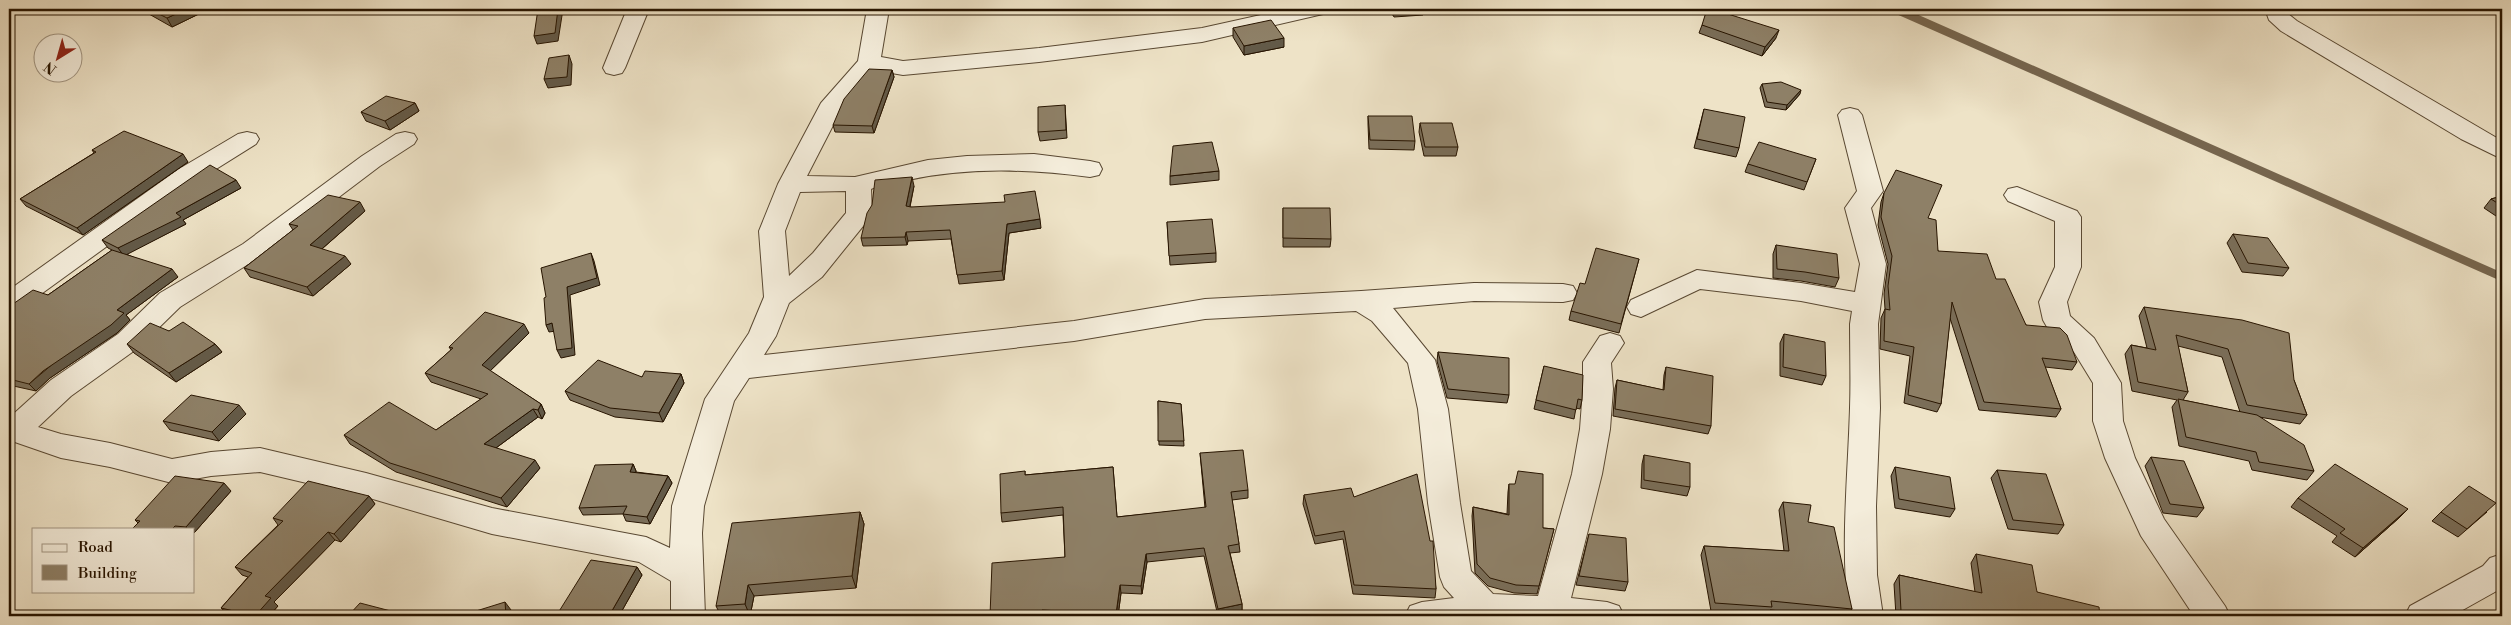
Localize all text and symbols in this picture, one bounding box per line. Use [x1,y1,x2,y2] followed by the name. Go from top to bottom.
[32,32,82,82] north arrow
[41,57,61,78] text: N
[32,528,195,592] legend
[78,538,113,557] text: Road
[77,564,137,583] text: Building

